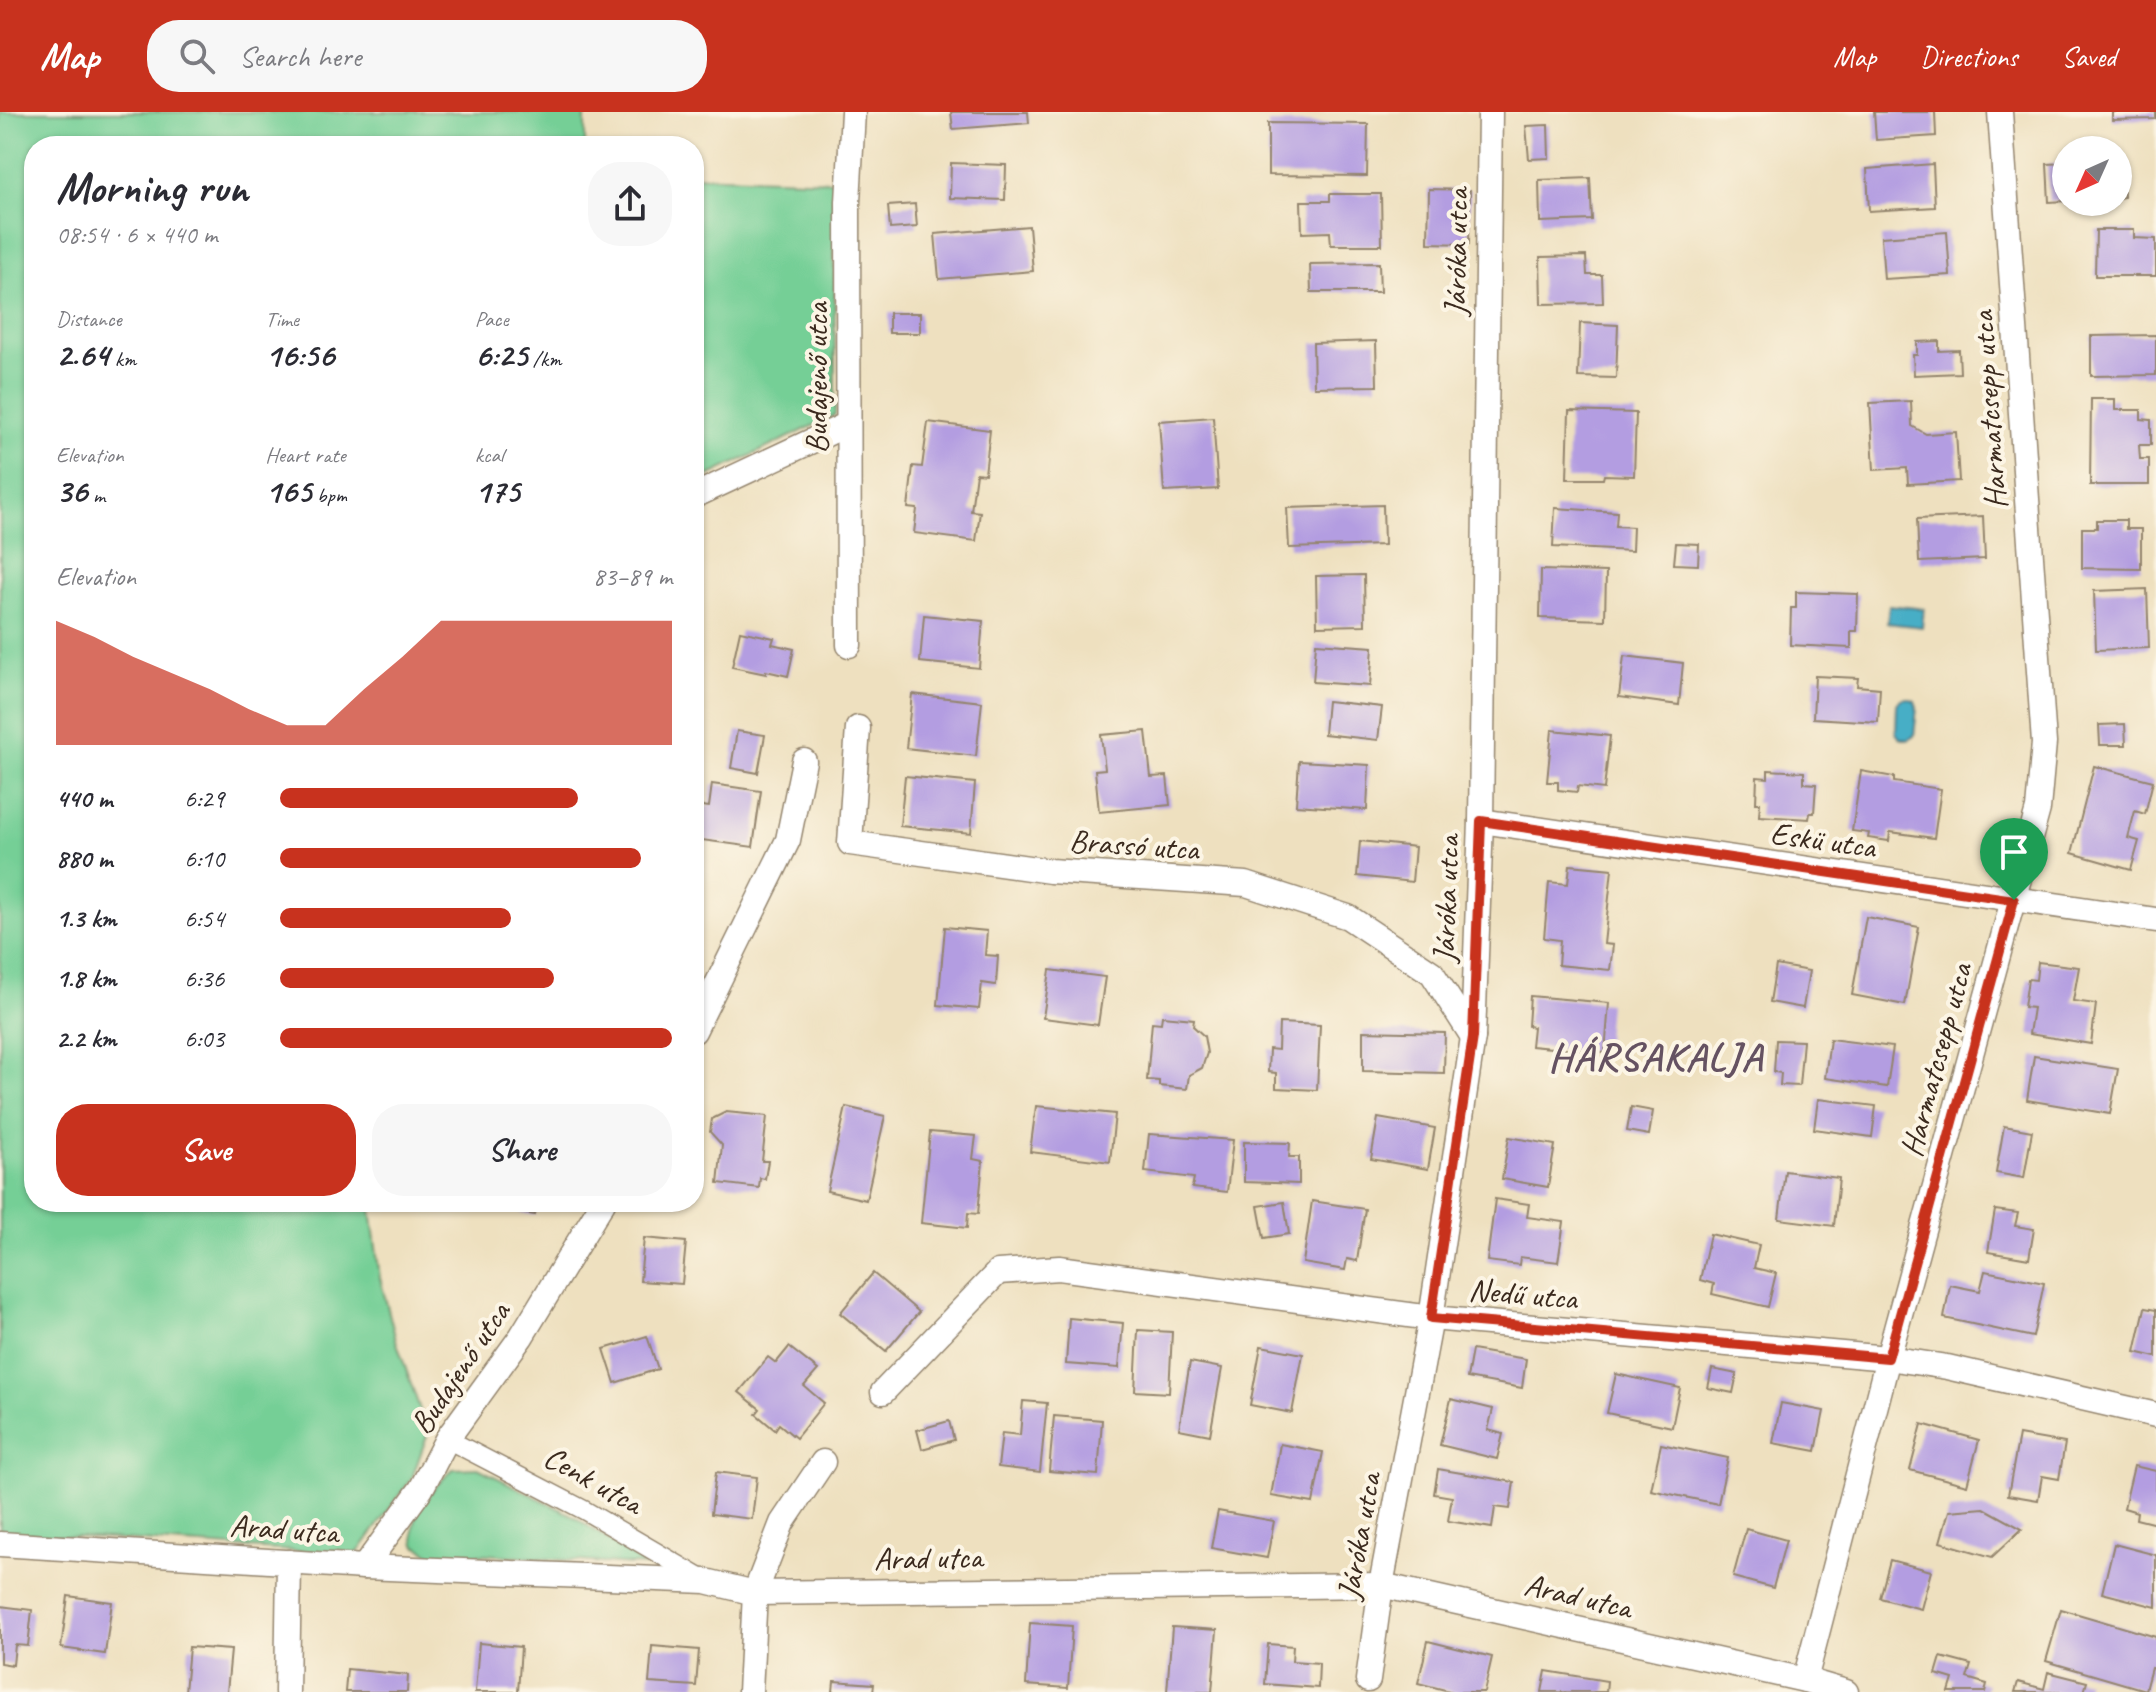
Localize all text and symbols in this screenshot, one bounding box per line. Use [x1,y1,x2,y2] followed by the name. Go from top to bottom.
[147,20,707,92] search box
[40,33,99,80] text: Map
[175,34,219,78] icon: search
[239,37,361,75] text: Search here
[1833,39,1876,74] text: Map
[1920,39,2018,74] text: Directions
[2062,39,2116,74] text: Saved
[2052,136,2132,216] north arrow
[2052,136,2132,216] map controls
[56,160,248,215] text: Morning run
[588,162,672,246] button: share
[1434,185,1478,318] street label: Járóka utca
[56,218,217,251] text: 08:54 · 6 × 440 m
[796,300,837,453] street label: Budajenő utca
[56,305,122,333] text: Distance
[265,305,299,333] text: Time
[475,305,509,333] text: Pace
[1961,307,2016,510] street label: Harmatcsepp utca
[56,333,109,376] text: 2.64
[265,333,334,376] text: 16:56
[475,333,527,376] text: 6:25
[109,345,136,373] text: km
[527,345,562,373] text: /km
[56,441,124,469] text: Elevation
[265,441,346,469] text: Heart rate
[475,441,504,469] text: kcal
[56,469,87,512] text: 36
[265,469,311,512] text: 165
[475,469,520,512] text: 175
[87,481,105,509] text: m
[311,481,347,509] text: bpm
[56,560,136,593] text: Elevation
[593,560,672,593] text: 83–89 m
[56,782,112,815] text: 440 m
[184,782,224,815] text: 6:29
[1768,812,1880,868] street label: Eskü utca
[1980,818,2048,900] pin
[1068,820,1202,870] street label: Brassó utca
[1992,830,2036,874] icon: arrive
[1423,832,1469,965] street label: Járóka utca
[56,842,112,875] text: 880 m
[184,842,224,875] text: 6:10
[56,902,116,935] text: 1.3 km
[184,902,224,935] text: 6:54
[1891,957,1982,1161] street label: Harmatcsepp utca
[56,962,116,995] text: 1.8 km
[184,962,224,995] text: 6:36
[56,1022,116,1055] text: 2.2 km
[184,1022,224,1055] text: 6:03
[1548,1032,1764,1082] district label: HÁRSAKALJA
[56,1104,356,1196] button: Save
[372,1104,672,1196] button: Share
[1467,1269,1581,1319] street label: Nedű utca
[401,1292,520,1442] street label: Budajenő utca
[537,1436,652,1525] street label: Cenk utca
[1327,1467,1391,1604] street label: Járóka utca
[229,1505,342,1553] street label: Arad utca
[873,1537,985,1579] street label: Arad utca
[1521,1564,1638,1629] street label: Arad utca

